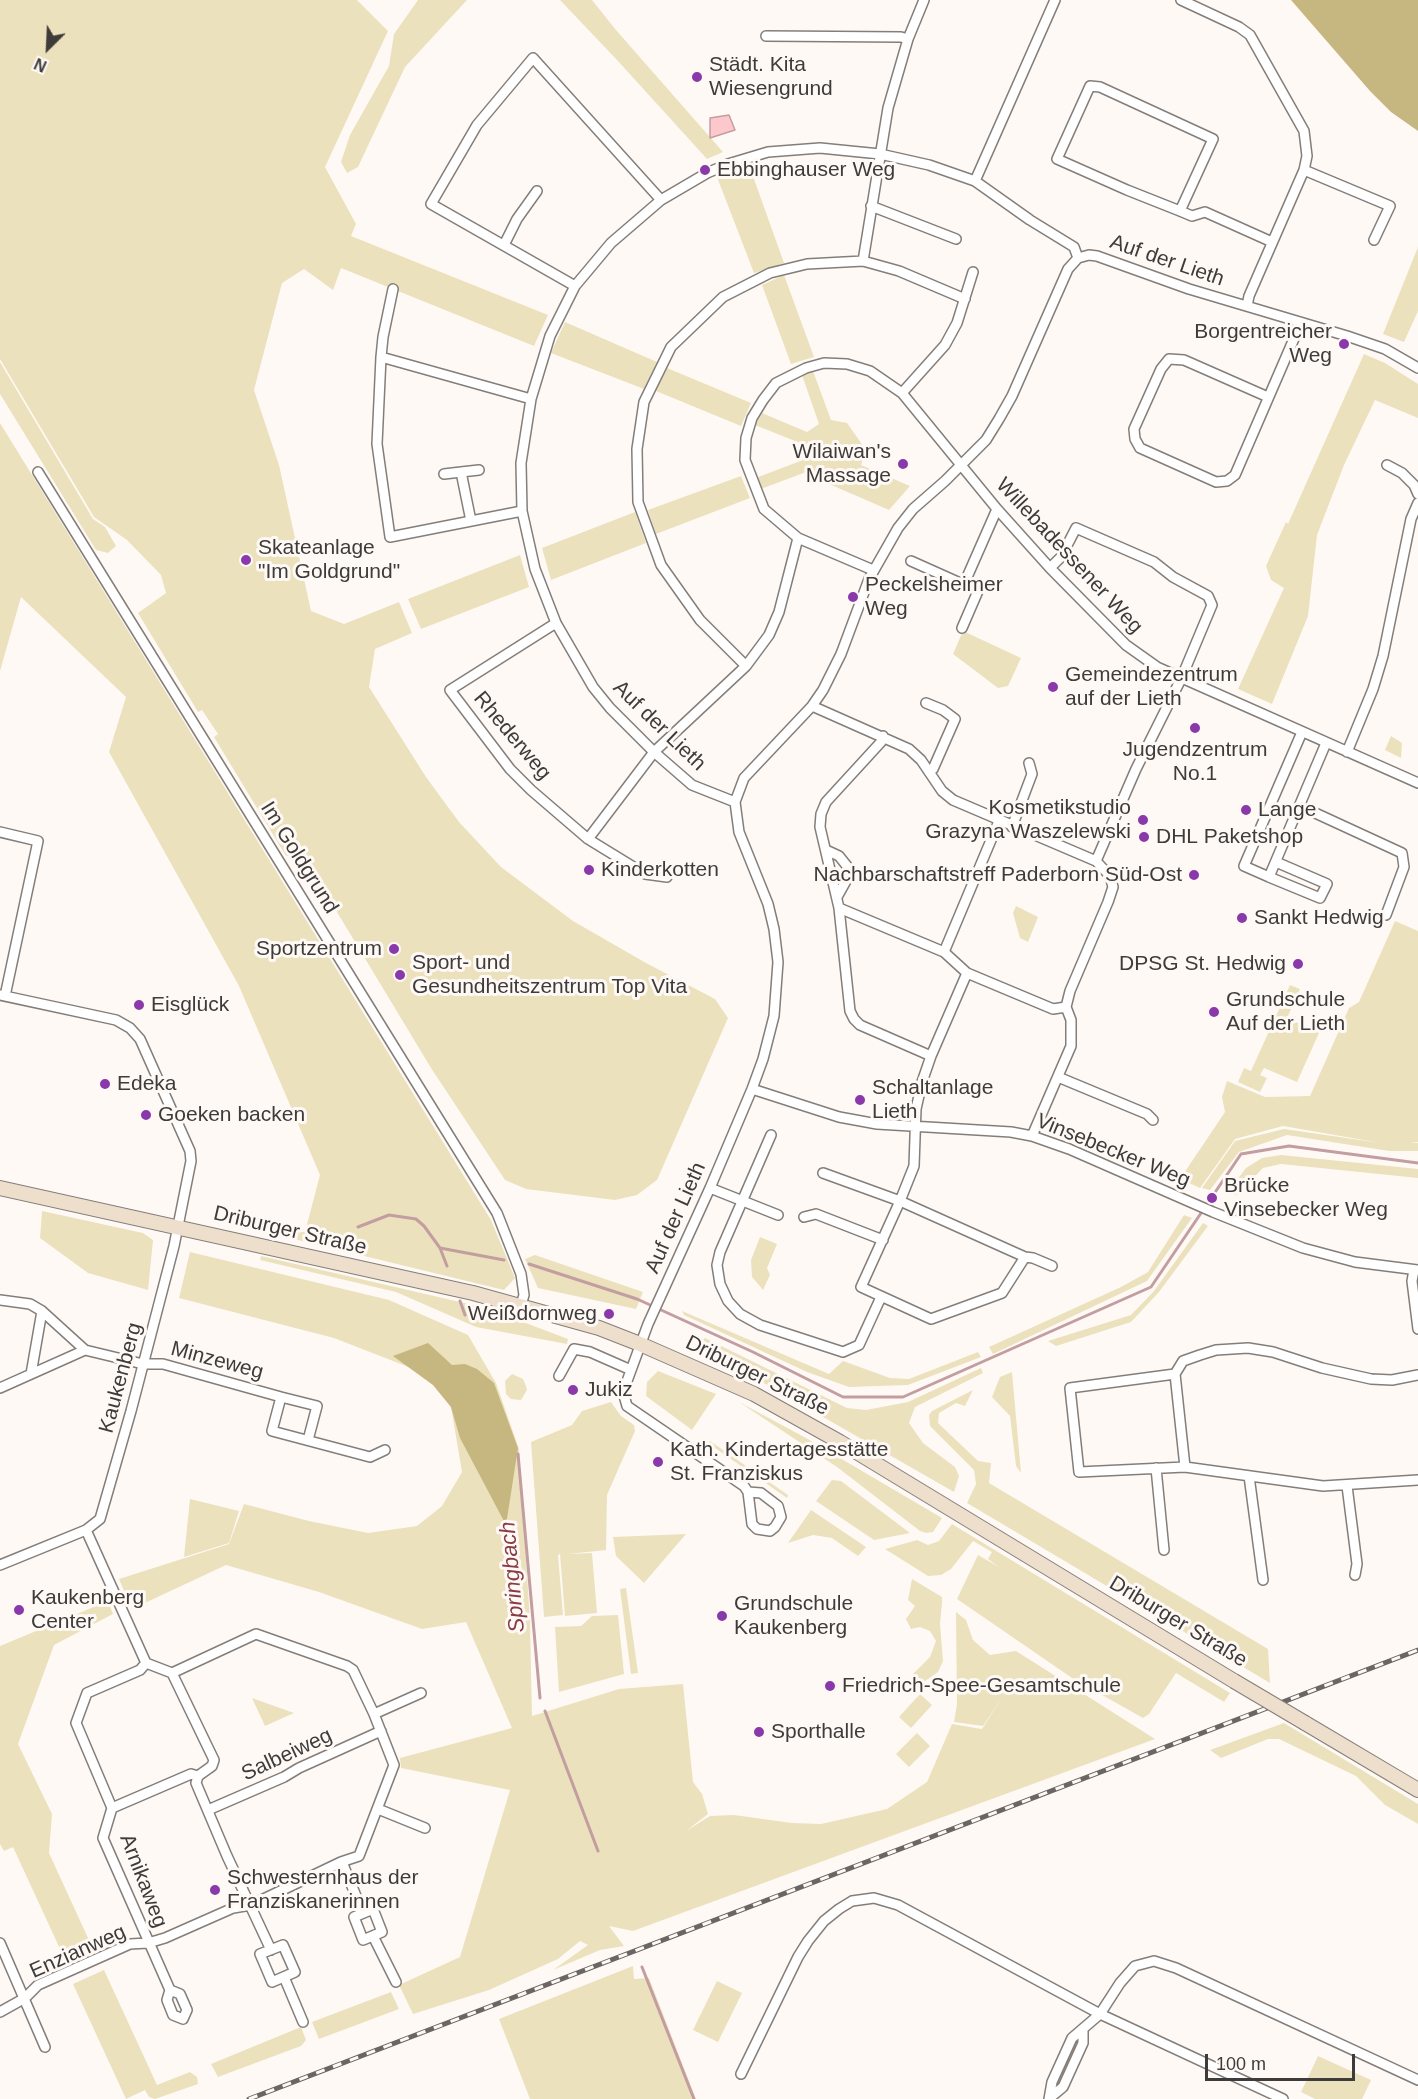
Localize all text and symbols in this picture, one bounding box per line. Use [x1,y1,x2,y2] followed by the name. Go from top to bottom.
[18,18,78,78] north arrow
[709,52,833,102] place label: Städt. Kita Wiesengrund
[32,55,49,75] text: N
[690,70,704,84] marker: Städt. Kita Wiesengrund
[717,157,895,183] place label: Ebbinghauser Weg
[698,163,712,177] marker: Ebbinghauser Weg
[1107,230,1227,292] street label: Auf der Lieth
[1194,319,1332,369] place label: Borgentreicher Weg
[1337,337,1351,351] marker: Borgentreicher Weg
[792,439,891,489] place label: Wilaiwan's Massage
[896,457,910,471] marker: Wilaiwan's Massage
[990,473,1148,639] street label: Willebadessener Weg
[258,535,400,585] place label: Skateanlage "Im Goldgrund"
[239,553,253,567] marker: Skateanlage "Im Goldgrund"
[865,572,1003,622] place label: Peckelsheimer Weg
[846,590,860,604] marker: Peckelsheimer Weg
[1065,662,1238,712] place label: Gemeindezentrum auf der Lieth
[607,676,711,776] street label: Auf der Lieth
[1046,680,1060,694] marker: Gemeindezentrum auf der Lieth
[468,687,556,785] street label: Rhederweg
[1188,721,1202,735] marker: Jugendzentrum No.1
[1123,737,1267,787] place label: Jugendzentrum No.1
[925,795,1131,845] place label: Kosmetikstudio Grazyna Waszelewski
[255,797,343,919] street label: Im Goldgrund
[1258,797,1316,823] place label: Lange
[1239,803,1253,817] marker: Lange
[1136,813,1150,827] marker: Kosmetikstudio Grazyna Waszelewski
[1156,824,1303,850] place label: DHL Paketshop
[1137,830,1151,844] marker: DHL Paketshop
[601,857,719,883] place label: Kinderkotten
[814,862,1182,888] place label: Nachbarschaftstreff Paderborn Süd-Ost
[582,863,596,877] marker: Kinderkotten
[1187,868,1201,882] marker: Nachbarschaftstreff Paderborn Süd-Ost
[1254,905,1384,931] place label: Sankt Hedwig
[1235,911,1249,925] marker: Sankt Hedwig
[256,936,382,962] place label: Sportzentrum
[387,942,401,956] marker: Sportzentrum
[412,950,687,1000] place label: Sport- und Gesundheitszentrum Top Vita
[1119,951,1286,977] place label: DPSG St. Hedwig
[1291,957,1305,971] marker: DPSG St. Hedwig
[393,968,407,982] marker: Sport- und Gesundheitszentrum Top Vita
[1226,987,1345,1037] place label: Grundschule Auf der Lieth
[151,992,229,1018] place label: Eisglück
[132,998,146,1012] marker: Eisglück
[1207,1005,1221,1019] marker: Grundschule Auf der Lieth
[117,1071,177,1097] place label: Edeka
[872,1075,993,1125] place label: Schaltanlage Lieth
[98,1077,112,1091] marker: Edeka
[853,1093,867,1107] marker: Schaltanlage Lieth
[158,1102,305,1128] place label: Goeken backen
[139,1108,153,1122] marker: Goeken backen
[1032,1109,1194,1193] street label: Vinsebecker Weg
[640,1158,712,1278] street label: Auf der Lieth
[1224,1173,1388,1223] place label: Brücke Vinsebecker Weg
[1205,1191,1219,1205] marker: Brücke Vinsebecker Weg
[211,1201,369,1261] street label: Driburger Straße
[468,1301,597,1327] place label: Weißdornweg
[602,1307,616,1321] marker: Weißdornweg
[94,1320,148,1436] street label: Kaukenberg
[681,1330,833,1422] street label: Driburger Straße
[168,1337,266,1385] street label: Minzeweg
[585,1377,633,1403] place label: Jukiz
[566,1383,580,1397] marker: Jukiz
[670,1437,888,1487] place label: Kath. Kindertagesstätte St. Franziskus
[651,1455,665,1469] marker: Kath. Kindertagesstätte St. Franziskus
[495,1520,531,1634] water label: Springbach
[1104,1571,1252,1673] street label: Driburger Straße
[31,1585,144,1635] place label: Kaukenberg Center
[734,1591,853,1641] place label: Grundschule Kaukenberg
[12,1603,26,1617] marker: Kaukenberg Center
[715,1609,729,1623] marker: Grundschule Kaukenberg
[842,1673,1121,1699] place label: Friedrich-Spee-Gesamtschule
[823,1679,837,1693] marker: Friedrich-Spee-Gesamtschule
[771,1719,866,1745] place label: Sporthalle
[238,1723,336,1787] street label: Salbeiweg
[752,1725,766,1739] marker: Sporthalle
[114,1831,172,1931] street label: Arnikaweg
[227,1865,418,1915] place label: Schwesternhaus der Franziskanerinnen
[208,1883,222,1897] marker: Schwesternhaus der Franziskanerinnen
[26,1920,130,1984] street label: Enzianweg
[1208,2042,1358,2080] scale bar
[1216,2054,1266,2074] text: 100 m

